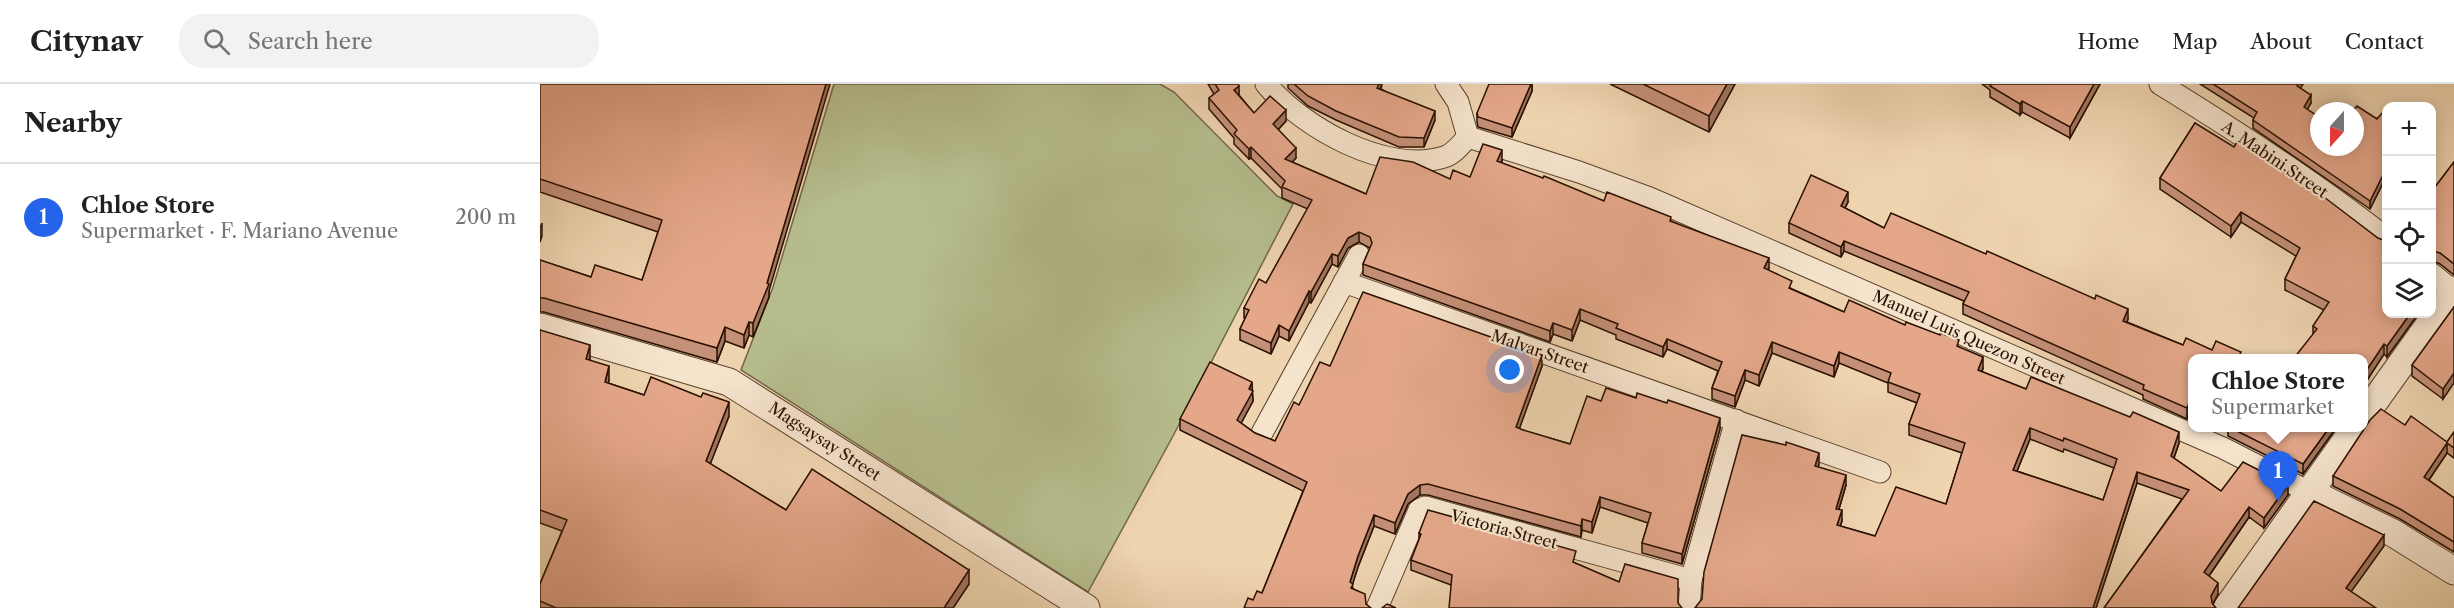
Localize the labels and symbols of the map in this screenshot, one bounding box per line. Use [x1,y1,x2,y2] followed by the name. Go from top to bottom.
[2310,102,2364,156] north arrow
[2217,116,2332,202] street label: A. Mabini Street
[1870,285,2069,389] street label: Manuel Luis Quezon Street
[1489,325,1592,377] street label: Malvar Street
[1495,355,1524,384] your location
[765,397,885,485] street label: Magsaysay Street
[2258,452,2298,501] pin: 1
[1447,505,1560,553] street label: Victoria Street

